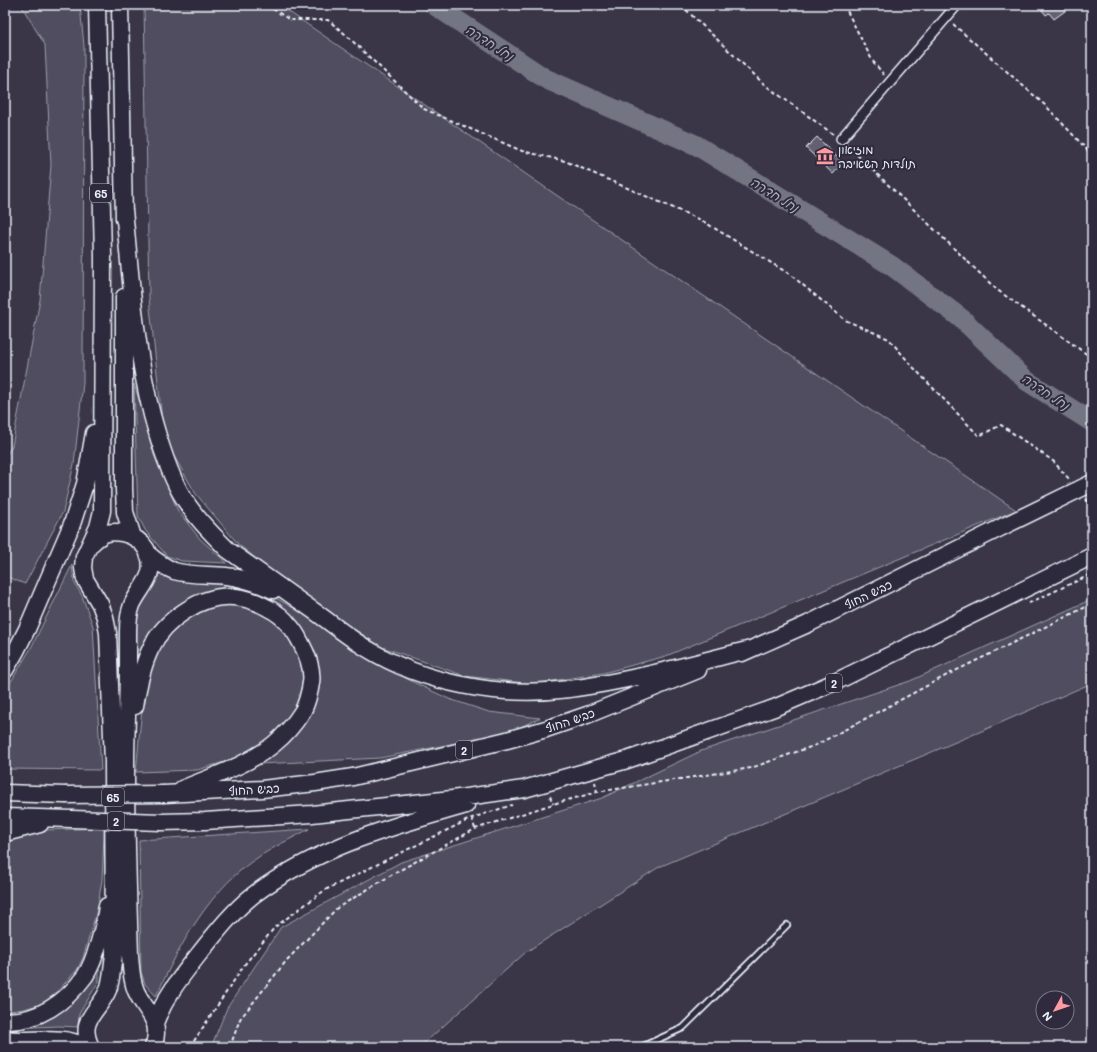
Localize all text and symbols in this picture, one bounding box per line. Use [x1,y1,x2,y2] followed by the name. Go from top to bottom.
[463,20,518,64] water label: נחל חדרה
[838,141,916,171] place label: מוזיאון תולדות השאיבה
[815,146,835,166] museum icon: מוזיאון תולדות השאיבה
[748,173,803,216] water label: נחל חדרה
[90,184,112,202] road number: 65
[1019,369,1074,414] water label: נחל חדרה
[842,576,894,612] street label: כביש החוף
[826,674,842,692] road number: 2
[543,704,597,736] street label: כביש החוף
[456,741,472,759] road number: 2
[228,779,280,799] street label: כביש החוף
[102,788,124,806] road number: 65
[108,812,124,830] road number: 2
[1035,990,1075,1030] north arrow
[1039,1009,1055,1025] text: N

